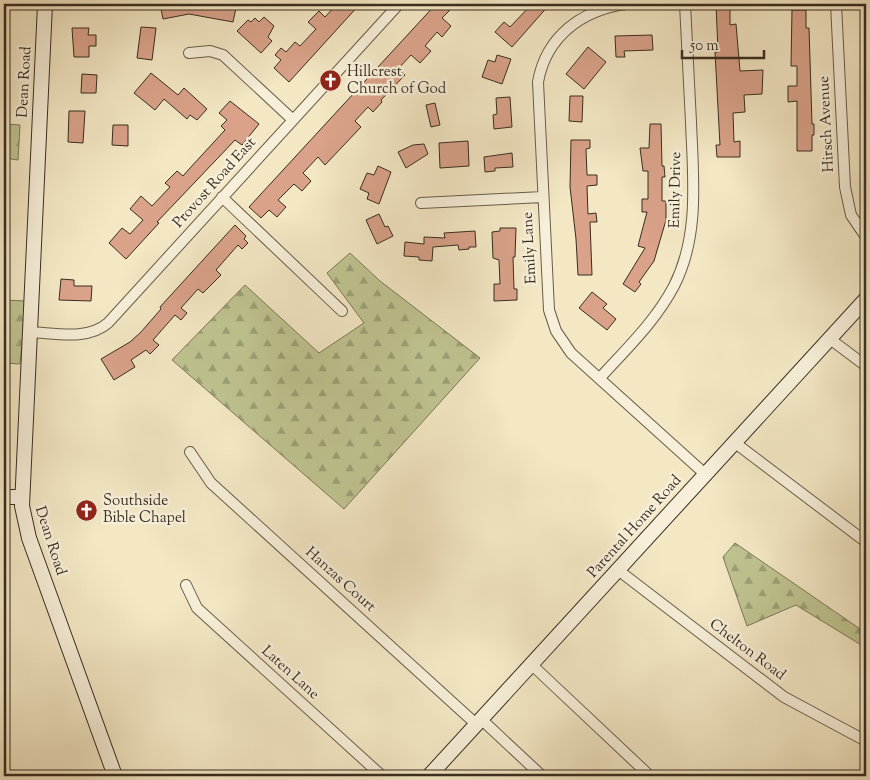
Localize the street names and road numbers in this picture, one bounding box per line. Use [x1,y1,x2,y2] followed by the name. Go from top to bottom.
[13,45,37,118] street label: Dean Road
[814,75,840,173] street label: Hirsch Avenue
[169,133,261,233] street label: Provost Road East
[665,152,687,228] street label: Emily Drive
[518,211,542,285] street label: Emily Lane
[583,471,687,583] street label: Parental Home Road
[29,504,71,579] street label: Dean Road
[300,543,380,617] street label: Hanzas Court
[704,614,790,686] street label: Chelton Road
[256,641,324,705] street label: Laten Lane

